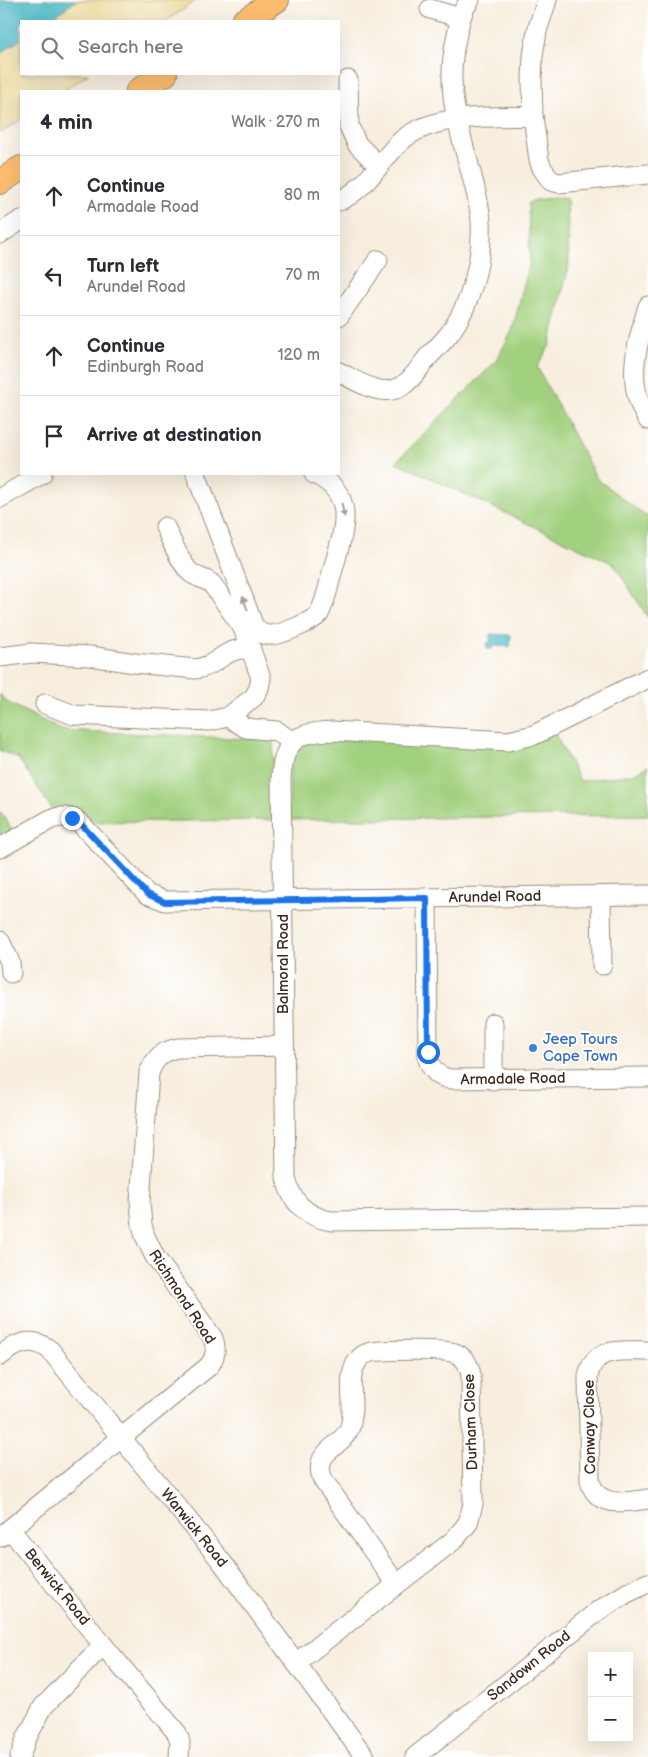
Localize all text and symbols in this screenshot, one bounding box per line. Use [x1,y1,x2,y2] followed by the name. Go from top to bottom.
[20,20,340,75] search box
[38,34,66,62] icon: search
[78,36,183,59] text: Search here
[40,110,93,135] text: 4 min
[231,113,320,132] text: Walk · 270 m
[87,175,165,198] text: Continue
[40,182,68,210] icon: ahead
[284,186,320,205] text: 80 m
[87,198,199,217] text: Armadale Road
[87,255,159,278] text: Turn left
[40,262,68,290] icon: left
[285,266,320,285] text: 70 m
[87,278,186,297] text: Arundel Road
[87,335,165,358] text: Continue
[40,342,68,370] icon: ahead
[277,346,320,365] text: 120 m
[87,358,204,377] text: Edinburgh Road
[40,422,68,450] icon: arrive
[87,424,262,447] text: Arrive at destination
[340,502,348,518] one-way arrow
[241,595,249,610] one-way arrow
[61,807,84,830] route end
[449,887,541,907] street label: Arundel Road
[274,914,293,1014] street label: Balmoral Road
[543,1030,618,1066] place label: Jeep Tours Cape Town
[417,1041,440,1064] route start
[527,1042,539,1054] marker: Jeep Tours Cape Town
[460,1069,566,1089] street label: Armadale Road
[144,1246,220,1348] street label: Richmond Road
[460,1373,482,1471] street label: Durham Close
[580,1379,600,1474] street label: Conway Close
[156,1485,232,1571] street label: Warwick Road
[20,1545,94,1629] street label: Berwick Road
[483,1627,575,1705] street label: Sandown Road
[588,1652,633,1742] map controls
[588,1652,633,1697] button: +
[588,1697,633,1742] button: −

